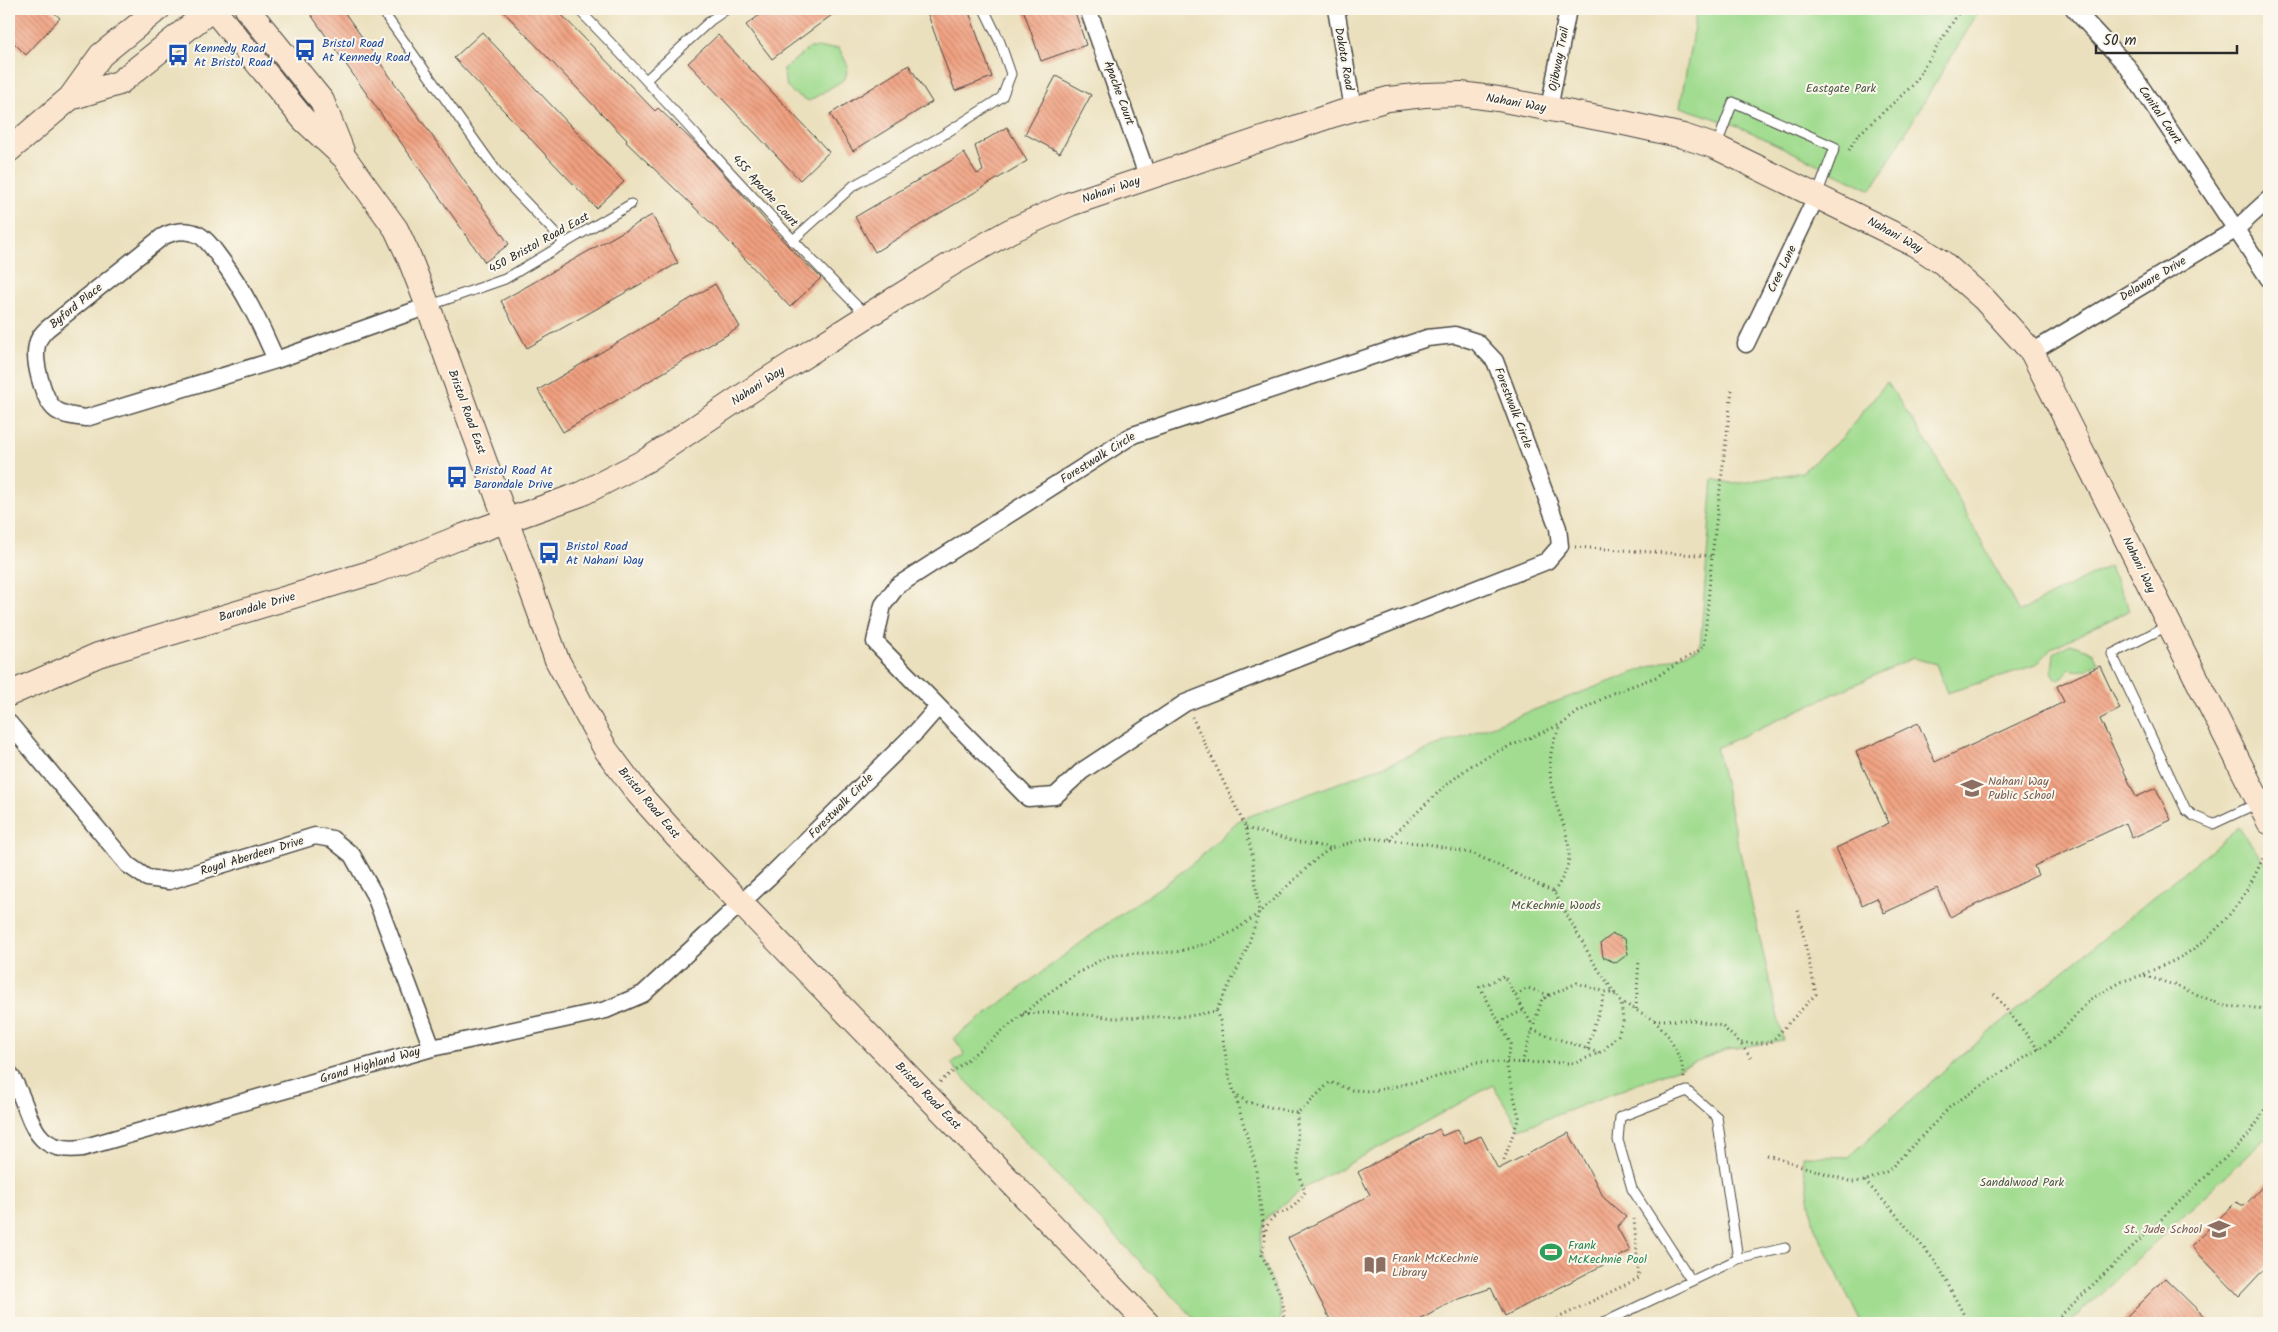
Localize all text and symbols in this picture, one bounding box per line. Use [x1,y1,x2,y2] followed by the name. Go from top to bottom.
[2096,22,2237,54] scale bar
[1543,25,1575,93] street label: Ojibway Trail
[1329,26,1359,93] street label: Dakota Road
[2103,29,2137,53] text: 50 m
[322,34,411,67] place label: Bristol Road At Kennedy Road
[292,37,318,63] bus stop icon: Bristol Road At Kennedy Road
[194,39,273,72] place label: Kennedy Road At Bristol Road
[165,42,191,68] bus stop icon: Kennedy Road At Bristol Road
[1099,58,1140,128] street label: Apache Court
[1806,79,1877,98] park label: Eastgate Park
[2133,82,2187,148] street label: Canital Court
[1485,88,1548,118] street label: Nahani Way
[727,150,803,232] street label: 455 Apache Court
[1079,171,1143,209] street label: Nahani Way
[485,207,593,279] street label: 450 Bristol Road East
[1864,212,1926,258] street label: Nahani Way
[1762,241,1802,296] street label: Cree Lane
[2116,251,2190,306] street label: Delaware Drive
[45,278,107,333] street label: Byford Place
[727,361,789,410] street label: Nahani Way
[1489,365,1537,452] street label: Forestwalk Circle
[443,367,491,457] street label: Bristol Road East
[1057,427,1140,489] street label: Forestwalk Circle
[474,461,553,494] place label: Bristol Road At Barondale Drive
[444,464,470,490] bus stop icon: Bristol Road At Barondale Drive
[2117,534,2161,597] street label: Nahani Way
[566,537,644,570] place label: Bristol Road At Nahani Way
[536,540,562,566] bus stop icon: Bristol Road At Nahani Way
[216,587,298,627] street label: Barondale Drive
[613,763,685,843] street label: Bristol Road East
[804,769,878,843] street label: Forestwalk Circle
[1988,772,2055,805] place label: Nahani Way Public School
[1959,775,1985,801] school or university icon: Nahani Way Public School
[198,831,307,881] street label: Royal Aberdeen Drive
[1511,896,1601,915] park label: McKechnie Woods
[318,1041,423,1088] street label: Grand Highland Way
[890,1057,966,1135] street label: Bristol Road East
[1980,1173,2065,1192] park label: Sandalwood Park
[2206,1216,2232,1242] school or university icon: St. Jude School
[2124,1220,2202,1239] place label: St. Jude School
[1568,1236,1647,1269] place label: Frank McKechnie Pool
[1538,1239,1564,1265] sports icon: Frank McKechnie Pool
[1392,1249,1479,1282] place label: Frank McKechnie Library
[1362,1252,1388,1278] library icon: Frank McKechnie Library

